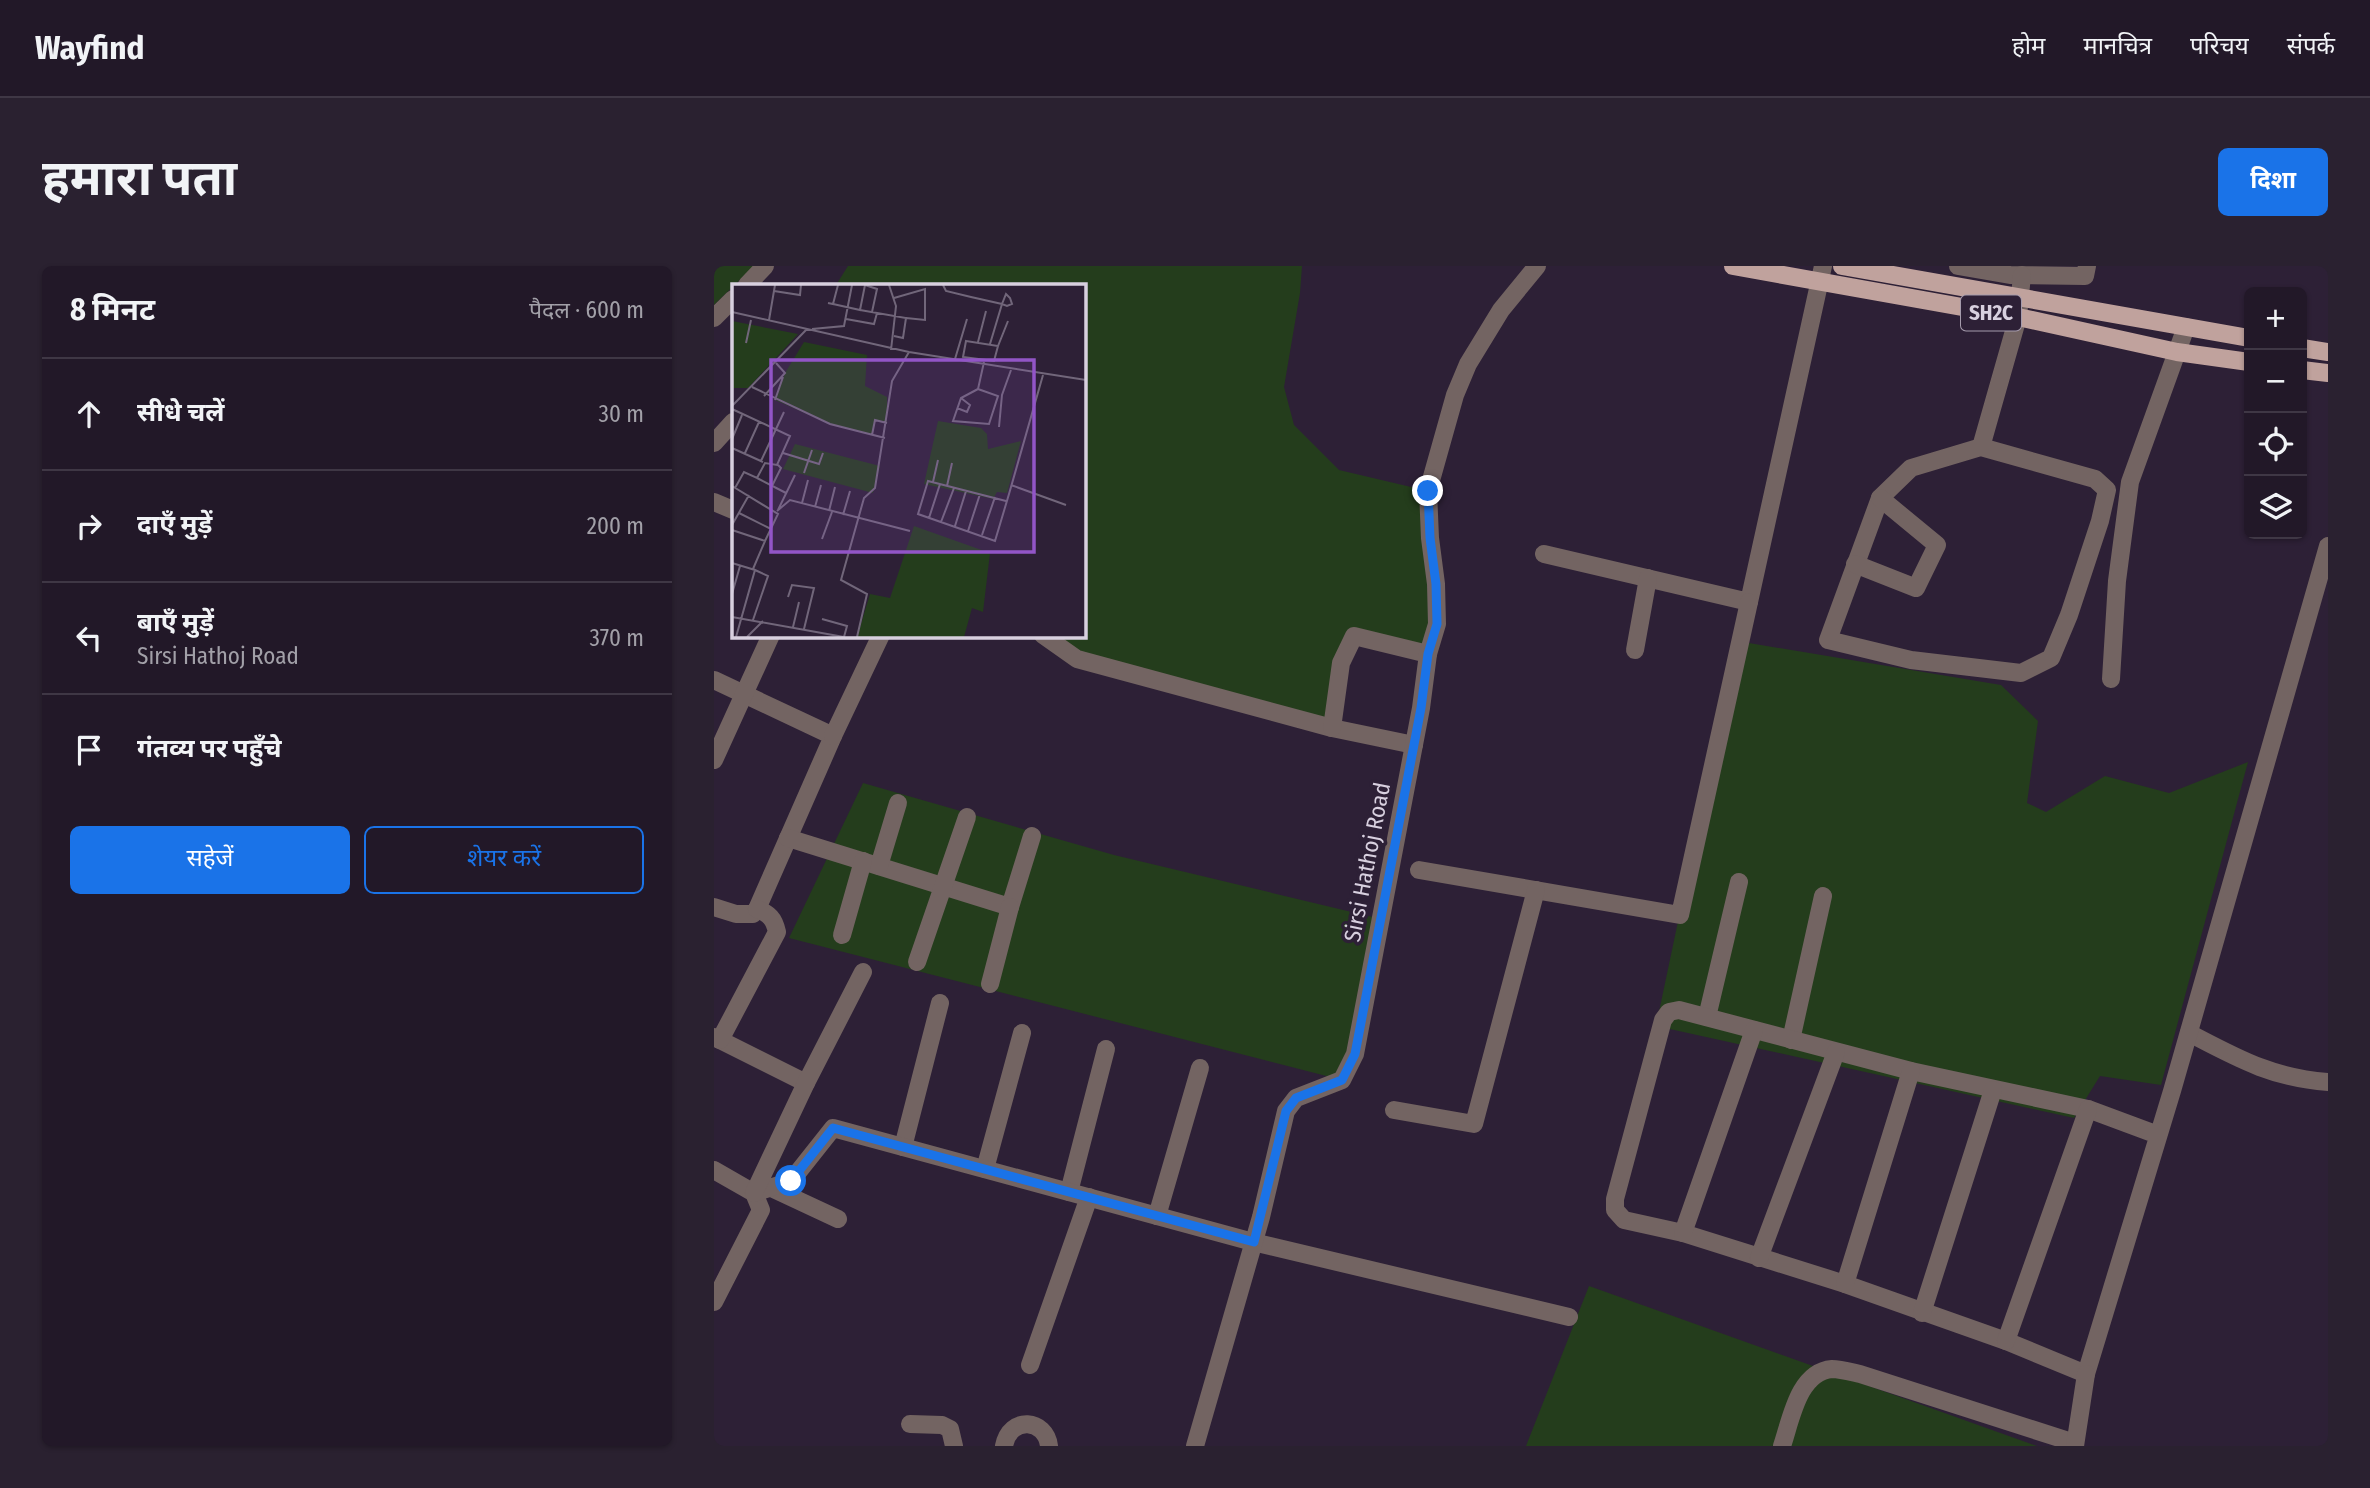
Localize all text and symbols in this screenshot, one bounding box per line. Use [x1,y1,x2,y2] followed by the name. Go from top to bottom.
[35,28,144,68] text: Wayfind
[2012,32,2045,60] text: होम
[2083,32,2152,60] text: मानचित्र
[2190,32,2249,60] text: परिचय
[2287,32,2335,60] text: संपर्क
[2218,148,2328,216] button: दिशा
[42,149,237,208] text: हमारा पता
[732,284,1085,637] inset map
[2244,287,2307,539] map controls
[2244,287,2307,350] button: +
[70,292,155,328] text: 8 मिनट
[529,296,644,324] text: पैदल · 600 m
[1961,296,2021,330] road number: SH2C
[2244,350,2307,413] button: −
[70,395,108,433] icon: ahead
[137,397,224,428] text: सीधे चलें
[599,400,644,428] text: 30 m
[2244,413,2307,476] button: locate
[1412,475,1443,506] route end
[2244,476,2307,539] button: layers
[70,507,108,545] icon: right
[137,509,212,540] text: दाएँ मुड़ें
[587,512,644,540] text: 200 m
[137,607,214,638] text: बाएँ मुड़ें
[70,619,108,657] icon: left
[590,624,644,652] text: 370 m
[137,642,299,670] text: Sirsi Hathoj Road
[70,731,108,769] icon: arrive
[137,733,281,764] text: गंतव्य पर पहुँचे
[1338,780,1396,944] street label: Sirsi Hathoj Road
[70,826,350,894] button: सहेजें
[364,826,644,894] button: शेयर करें
[775,1165,806,1196] route start

